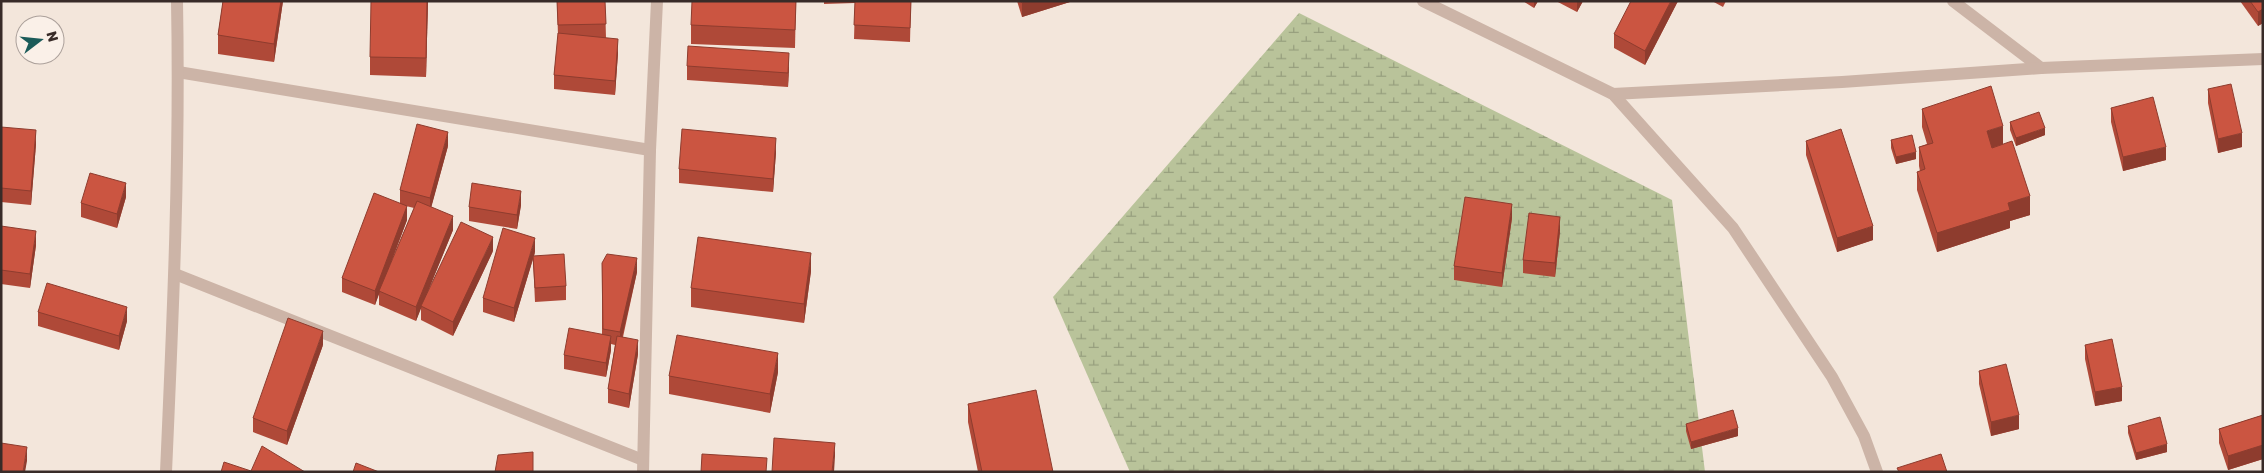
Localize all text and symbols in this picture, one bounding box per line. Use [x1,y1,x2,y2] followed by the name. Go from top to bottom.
[15,15,65,65] north arrow
[42,29,62,44] text: N

